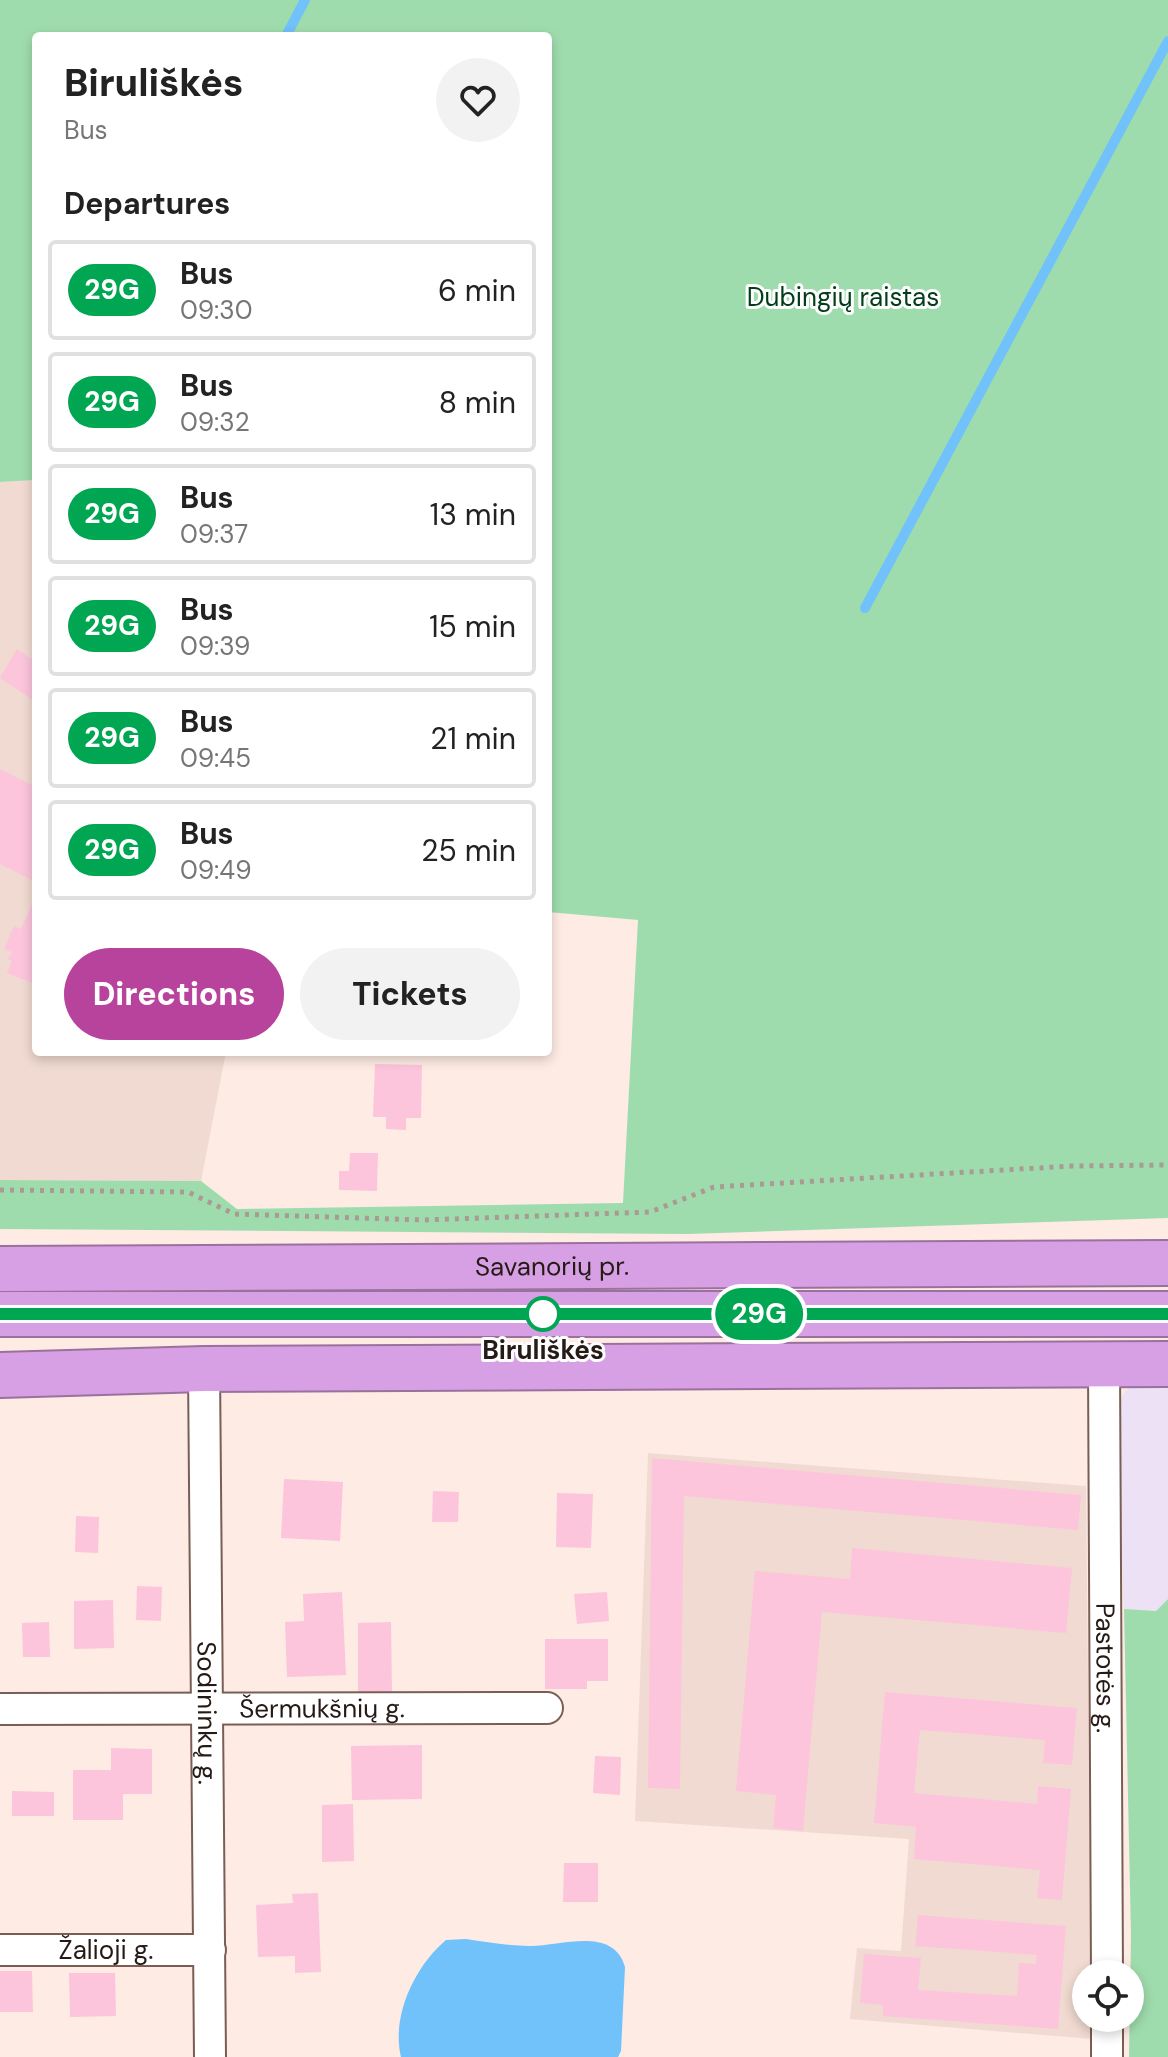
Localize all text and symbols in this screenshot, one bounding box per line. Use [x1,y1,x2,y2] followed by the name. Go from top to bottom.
[64,58,243,108] text: Biruliškės
[436,58,520,142] button: heart
[64,113,108,147] text: Bus
[64,184,230,223] text: Departures
[180,254,234,293] text: Bus
[84,271,140,308] text: 29G
[438,271,516,310] text: 6 min
[747,280,939,314] park label: Dubingių raistas
[180,293,253,327] text: 09:30
[180,366,234,405] text: Bus
[84,383,140,420] text: 29G
[439,383,516,422] text: 8 min
[180,405,250,439] text: 09:32
[180,478,234,517] text: Bus
[84,495,140,532] text: 29G
[430,495,516,534] text: 13 min
[180,517,248,551] text: 09:37
[180,590,234,629] text: Bus
[84,607,140,644] text: 29G
[429,607,516,646] text: 15 min
[180,629,250,663] text: 09:39
[180,702,234,741] text: Bus
[84,719,140,756] text: 29G
[430,719,516,758] text: 21 min
[180,741,251,775] text: 09:45
[180,814,234,853] text: Bus
[84,831,140,868] text: 29G
[421,831,516,870] text: 25 min
[180,853,251,887] text: 09:49
[64,948,284,1040] button: Directions
[300,948,520,1040] button: Tickets
[475,1249,629,1284] street label: Savanorių pr.
[713,1288,805,1340] line badge: 29G
[731,1295,787,1332] text: 29G
[526,1297,560,1331] marker: Biruliškės
[482,1333,604,1367] place label: Biruliškės
[1088,1603,1123,1733] street label: Pastotės g.
[189,1641,225,1785] street label: Sodininkų g.
[239,1691,405,1726] street label: Šermukšnių g.
[59,1933,153,1967] street label: Žalioji g.
[1072,1960,1144,2032] map controls
[1072,1960,1144,2032] button: locate

